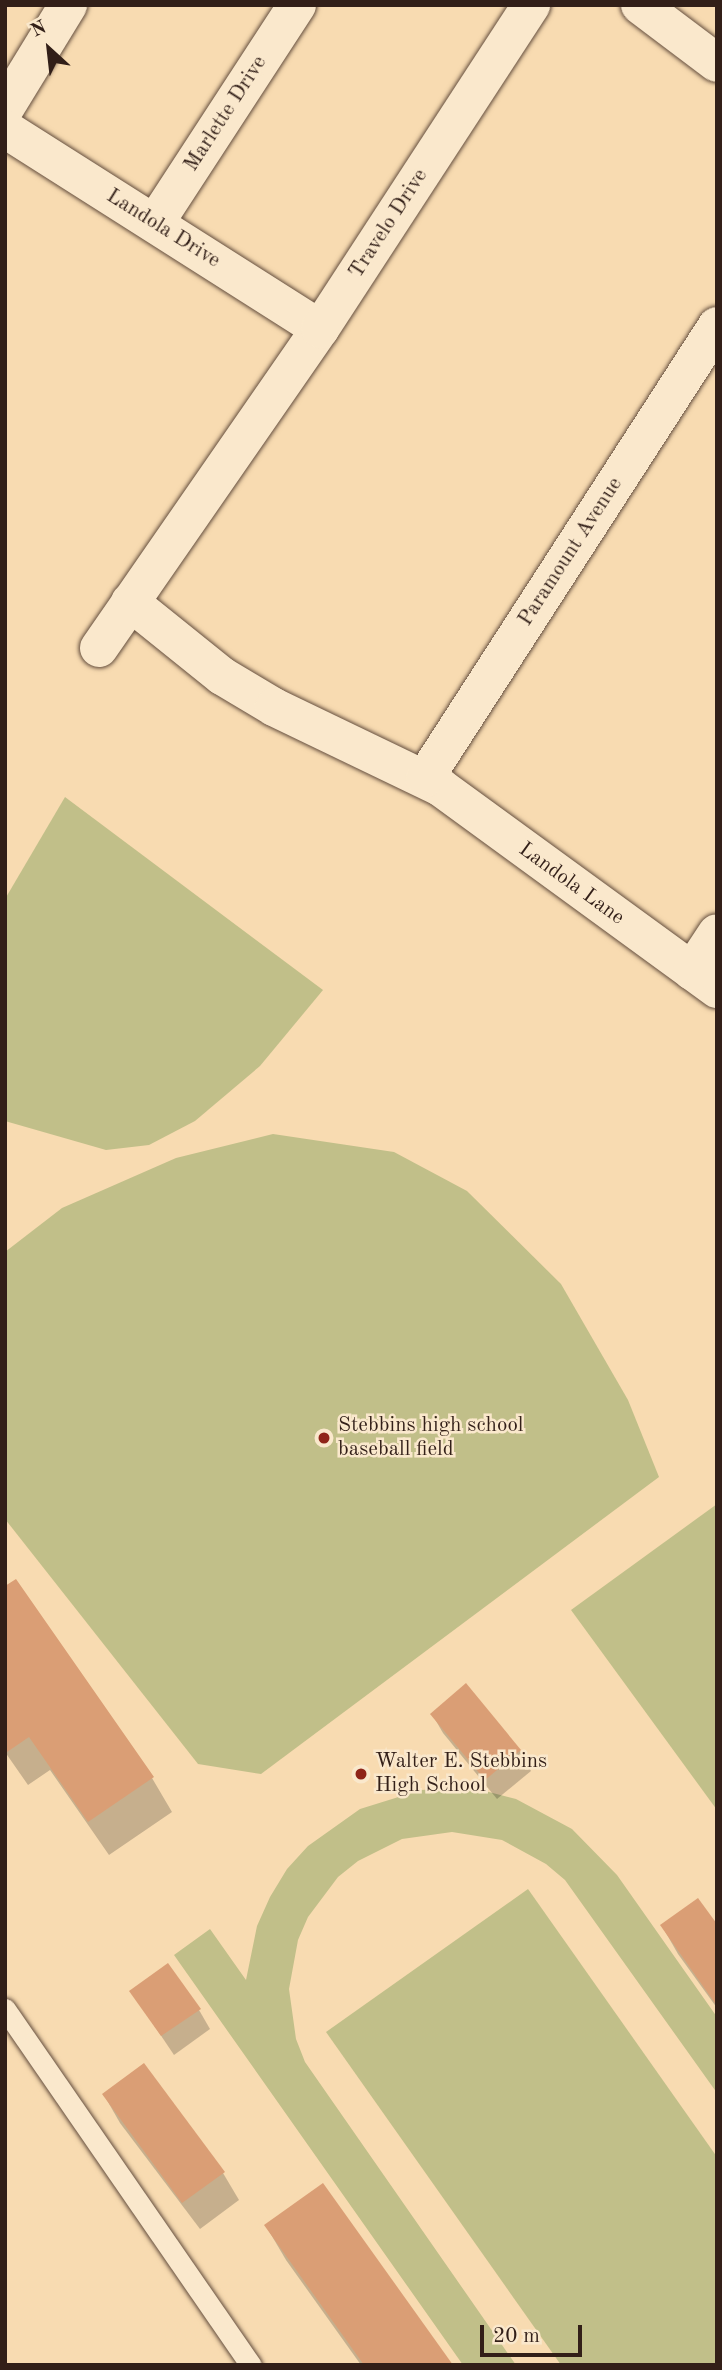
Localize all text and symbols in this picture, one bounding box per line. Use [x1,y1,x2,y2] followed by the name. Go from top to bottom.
[14,14,84,84] north arrow
[28,18,50,42] text: N
[179,52,273,176] street label: Marlette Drive
[344,165,434,283] street label: Travelo Drive
[101,184,225,274] street label: Landola Drive
[514,473,628,631] street label: Paramount Avenue
[513,837,629,931] street label: Landola Lane
[338,1413,523,1463] place label: Stebbins high school baseball field
[316,1430,332,1446] marker: Stebbins high school baseball field
[375,1749,547,1799] place label: Walter E. Stebbins High School
[353,1766,369,1782] marker: Walter E. Stebbins High School
[484,2310,586,2354] scale bar
[493,2326,540,2347] text: 20 m

